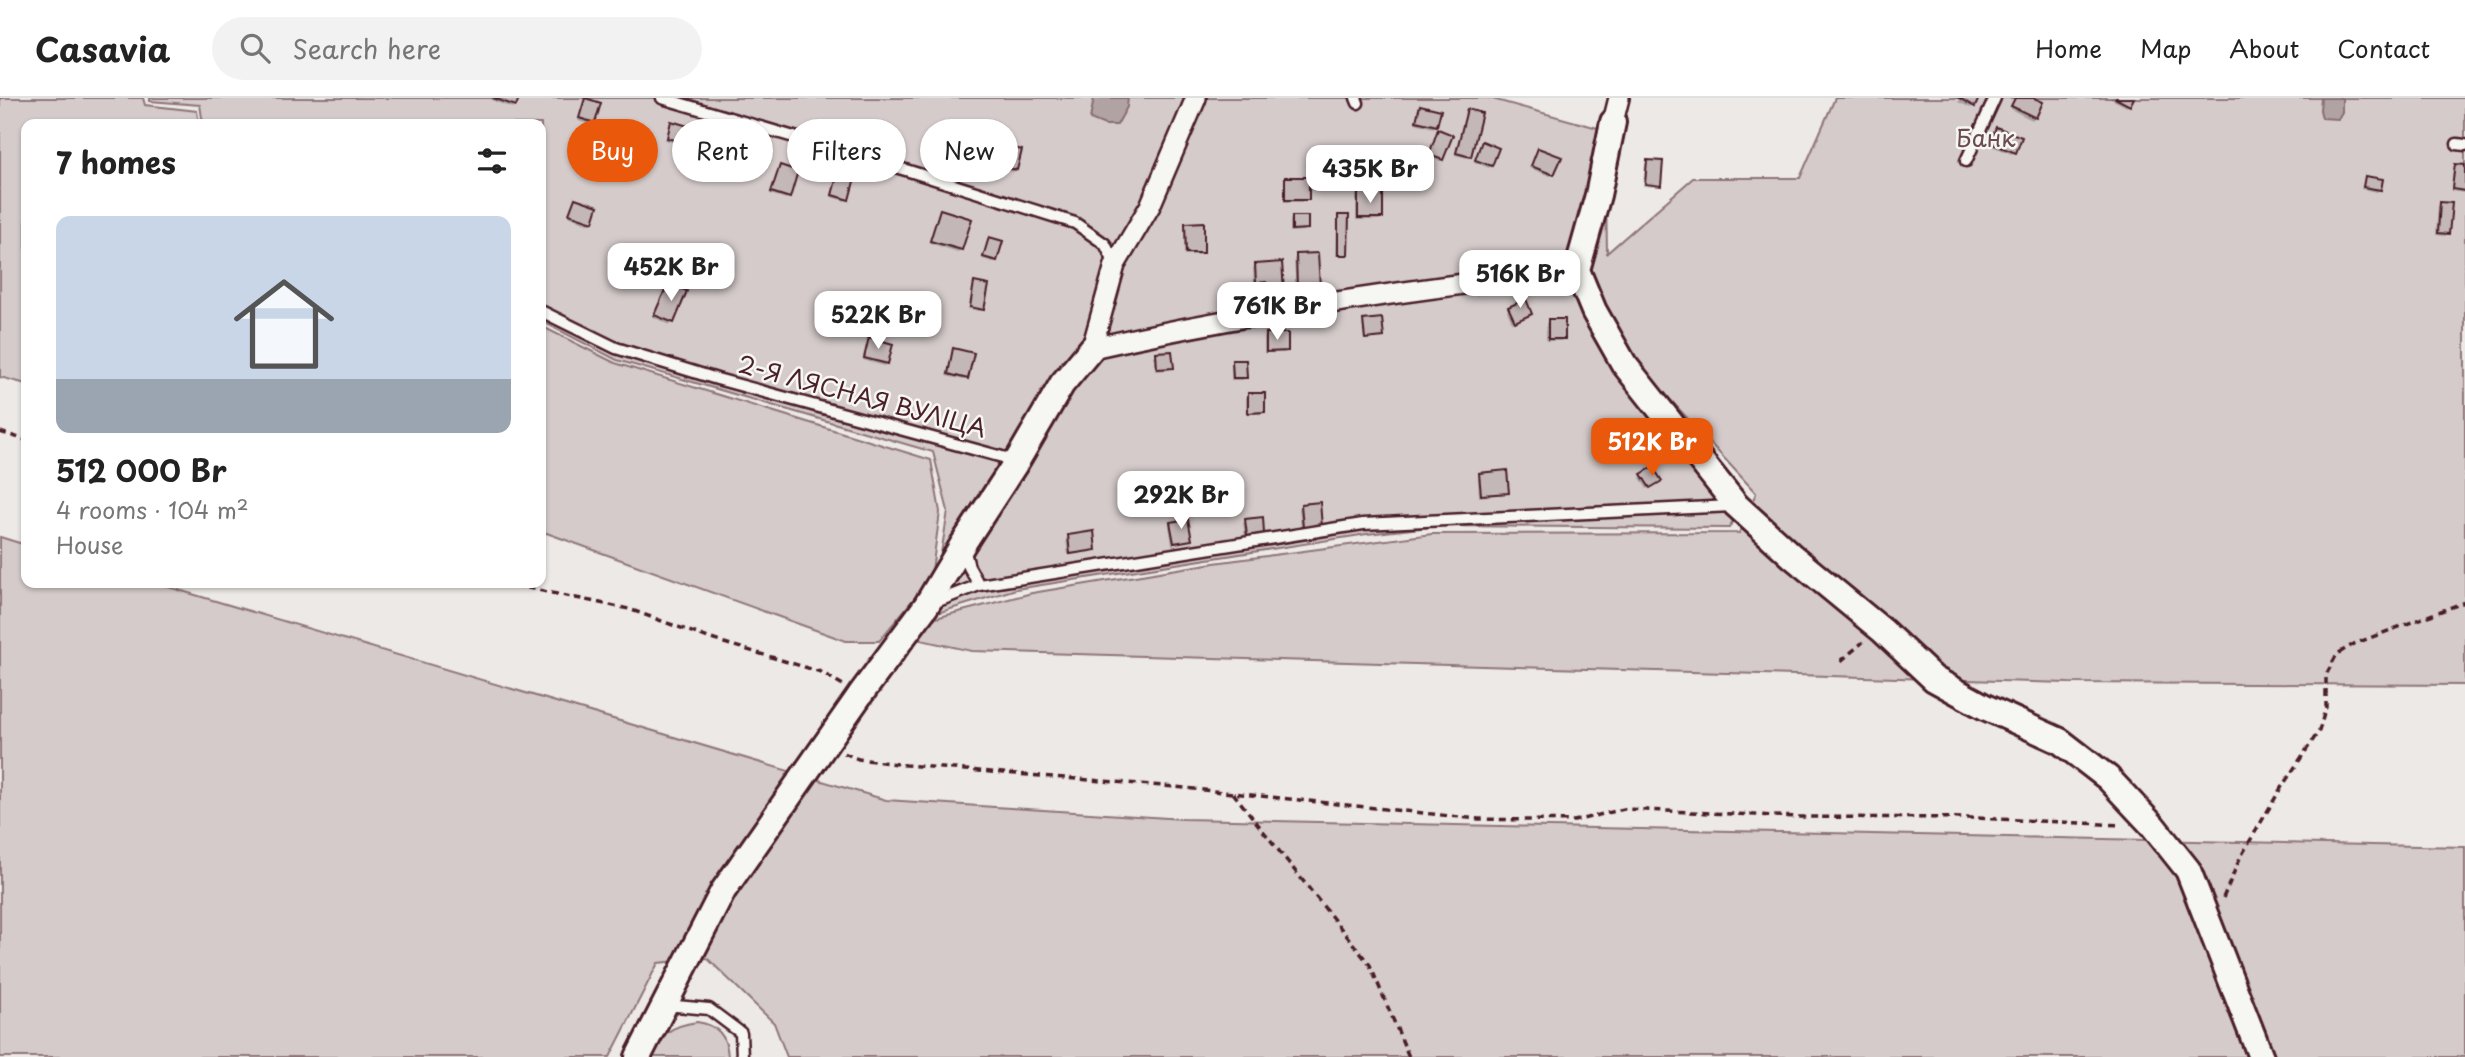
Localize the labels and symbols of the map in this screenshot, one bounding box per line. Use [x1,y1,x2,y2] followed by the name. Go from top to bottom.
[1956,119,2016,155] park label: Банк
[1305,146,1435,205] pin: 435K Br
[606,244,736,303] pin: 452K Br
[1455,250,1585,310] pin: 516K Br
[1212,282,1342,342] pin: 761K Br
[813,292,943,351] pin: 522K Br
[734,345,991,446] street label: 2-Я ЛЯСНАЯ ВУЛІЦА
[1587,418,1717,478] pin: 512K Br
[1116,472,1246,531] pin: 292K Br

